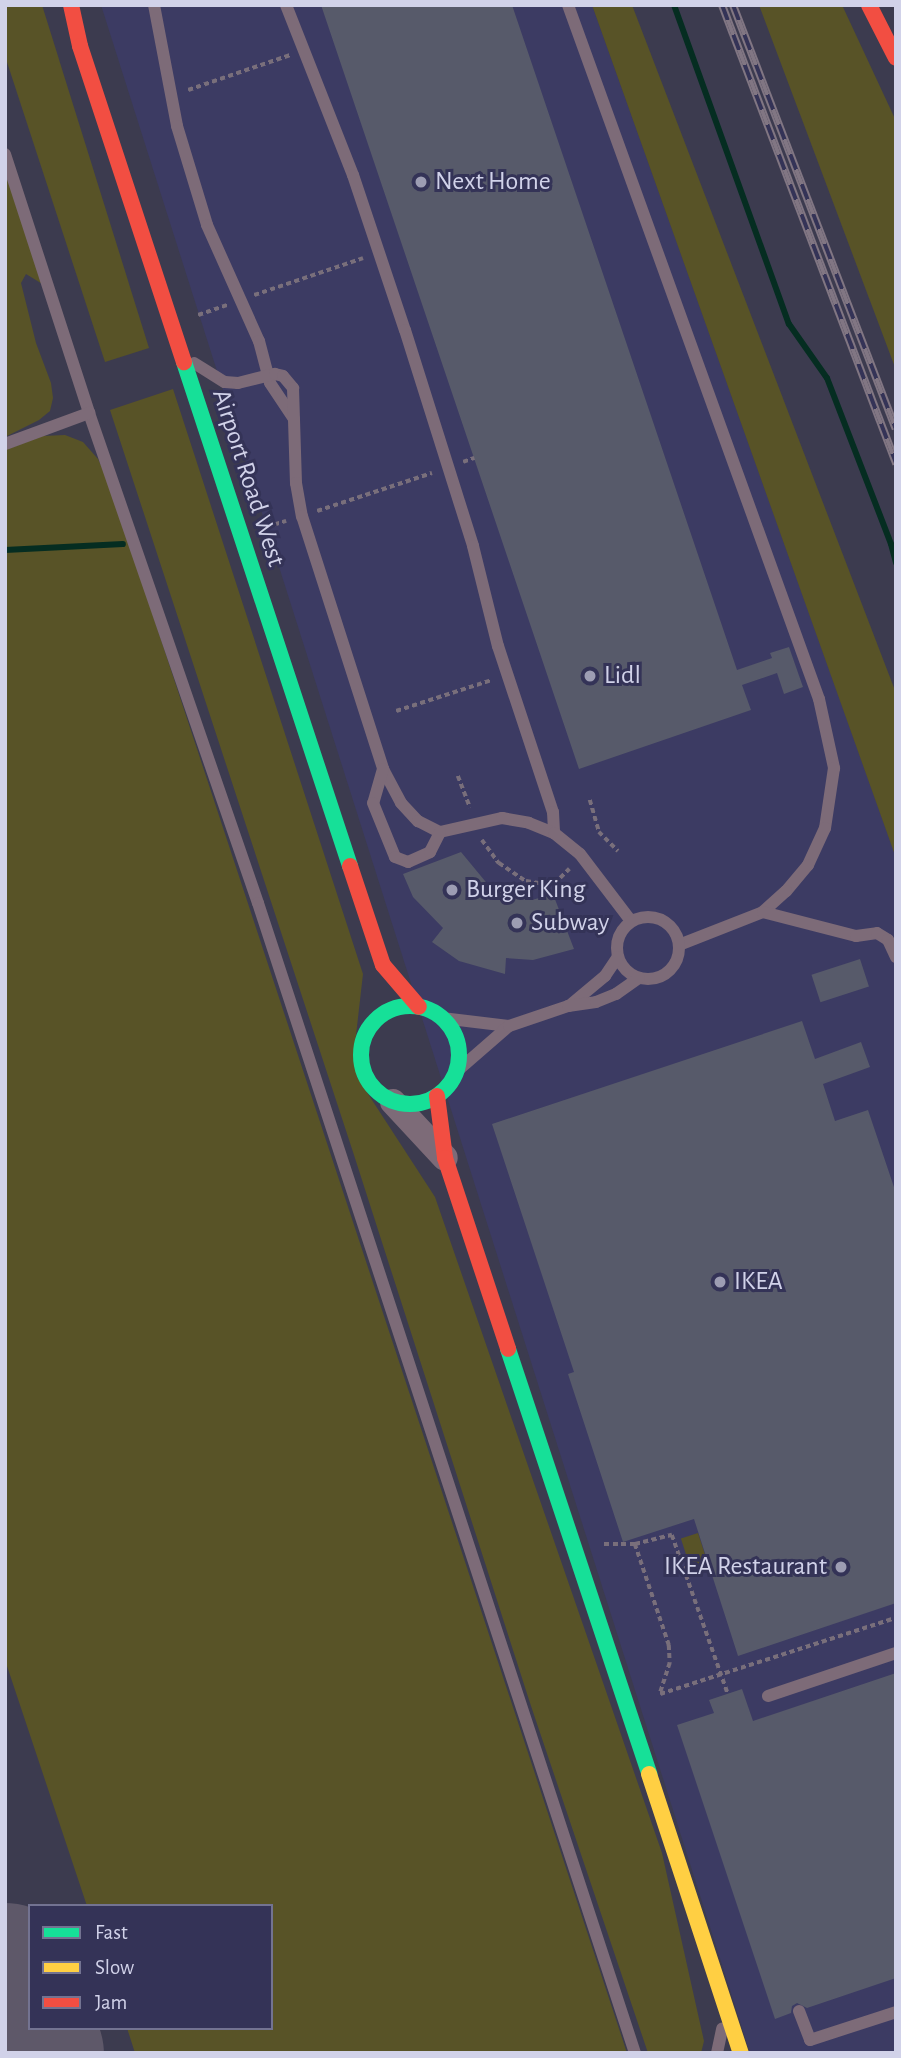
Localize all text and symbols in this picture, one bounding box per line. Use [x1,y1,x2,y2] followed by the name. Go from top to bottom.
[435,166,551,198] place label: Next Home
[413,174,429,190] marker: Next Home
[205,385,291,571] street label: Airport Road West
[604,660,641,692] place label: Lidl
[582,668,598,684] marker: Lidl
[466,874,585,906] place label: Burger King
[444,882,460,898] marker: Burger King
[531,907,609,939] place label: Subway
[509,915,525,931] marker: Subway
[734,1266,783,1298] place label: IKEA
[712,1274,728,1290] marker: IKEA
[664,1551,827,1583] place label: IKEA Restaurant
[833,1559,849,1575] marker: IKEA Restaurant
[28,1904,273,2030] legend
[95,1922,128,1943] text: Fast
[95,1957,134,1978] text: Slow
[95,1992,127,2013] text: Jam

